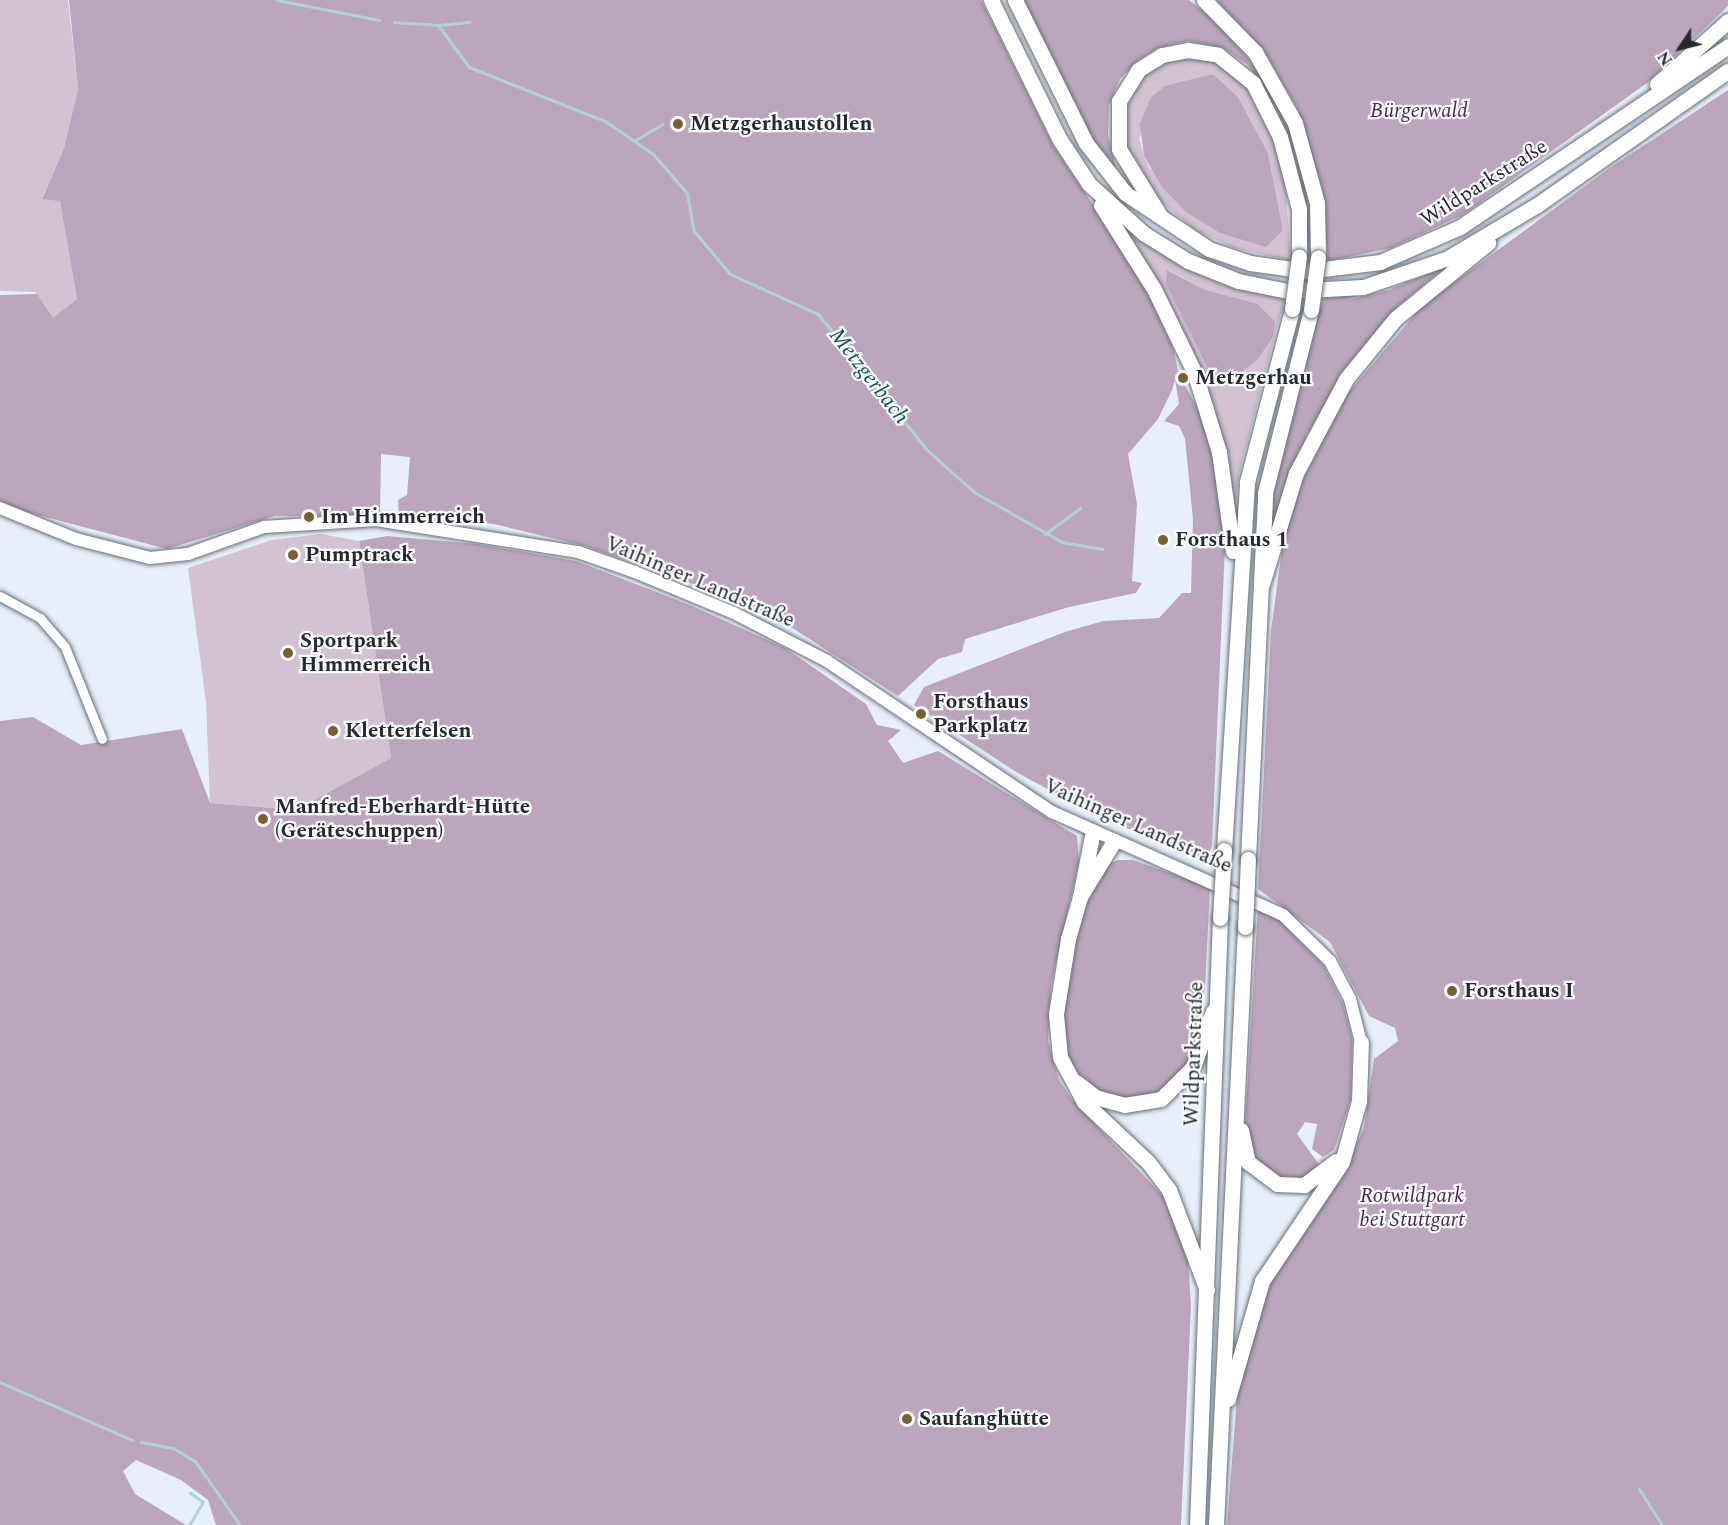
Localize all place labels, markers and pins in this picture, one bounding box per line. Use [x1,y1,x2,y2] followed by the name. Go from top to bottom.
[690,111,872,137] place label: Metzgerhaustollen
[671,117,685,131] marker: Metzgerhaustollen
[1195,365,1312,391] place label: Metzgerhau
[1176,371,1190,385] marker: Metzgerhau
[321,504,485,530] place label: Im Himmerreich
[302,510,316,524] marker: Im Himmerreich
[1175,527,1288,553] place label: Forsthaus 1
[1156,533,1170,547] marker: Forsthaus 1
[305,542,414,568] place label: Pumptrack
[286,548,300,562] marker: Pumptrack
[300,628,431,678] place label: Sportpark Himmerreich
[281,646,295,660] marker: Sportpark Himmerreich
[933,689,1029,739] place label: Forsthaus Parkplatz
[914,707,928,721] marker: Forsthaus Parkplatz
[345,718,471,744] place label: Kletterfelsen
[326,724,340,738] marker: Kletterfelsen
[275,794,530,844] place label: Manfred-Eberhardt-Hütte (Geräteschuppen)
[256,812,270,826] marker: Manfred-Eberhardt-Hütte (Geräteschuppen)
[1464,978,1574,1004] place label: Forsthaus I
[1445,984,1459,998] marker: Forsthaus I
[919,1406,1049,1432] place label: Saufanghütte
[900,1412,914,1426] marker: Saufanghütte

